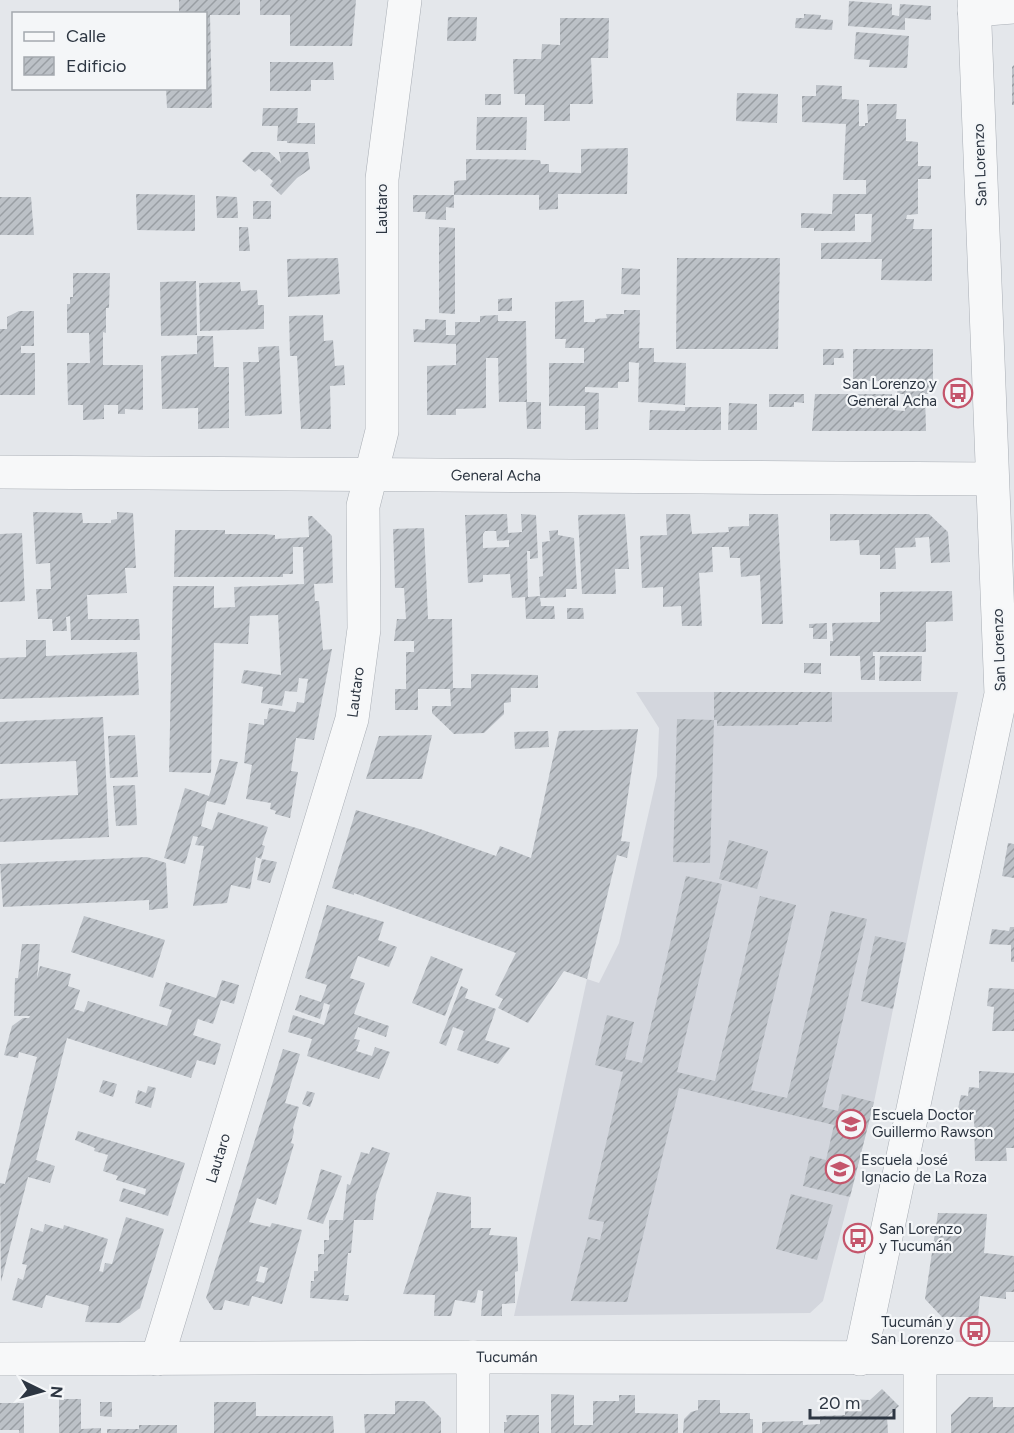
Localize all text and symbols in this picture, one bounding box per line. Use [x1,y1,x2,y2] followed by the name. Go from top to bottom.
[12,12,207,90] legend
[66,25,106,47] text: Calle
[66,55,127,77] text: Edificio
[970,123,990,207] street label: San Lorenzo
[373,183,391,234] street label: Lautaro
[842,375,937,410] place label: San Lorenzo y General Acha
[942,377,974,409] bus stop icon: San Lorenzo y General Acha
[451,466,541,485] street label: General Acha
[989,608,1009,692] street label: San Lorenzo
[343,666,368,719] street label: Lautaro
[872,1106,993,1141] place label: Escuela Doctor Guillermo Rawson
[835,1108,867,1140] school or university icon: Escuela Doctor Guillermo Rawson
[202,1131,234,1185] street label: Lautaro
[861,1151,987,1186] place label: Escuela José Ignacio de La Roza
[824,1153,856,1185] school or university icon: Escuela José Ignacio de La Roza
[879,1220,962,1255] place label: San Lorenzo y Tucumán
[842,1222,874,1254] bus stop icon: San Lorenzo y Tucumán
[871,1313,954,1348] place label: Tucumán y San Lorenzo
[959,1315,991,1347] bus stop icon: Tucumán y San Lorenzo
[476,1348,538,1366] street label: Tucumán
[12,1361,72,1421] north arrow
[810,1382,894,1420] scale bar
[46,1385,66,1399] text: N
[819,1392,860,1414] text: 20 m

